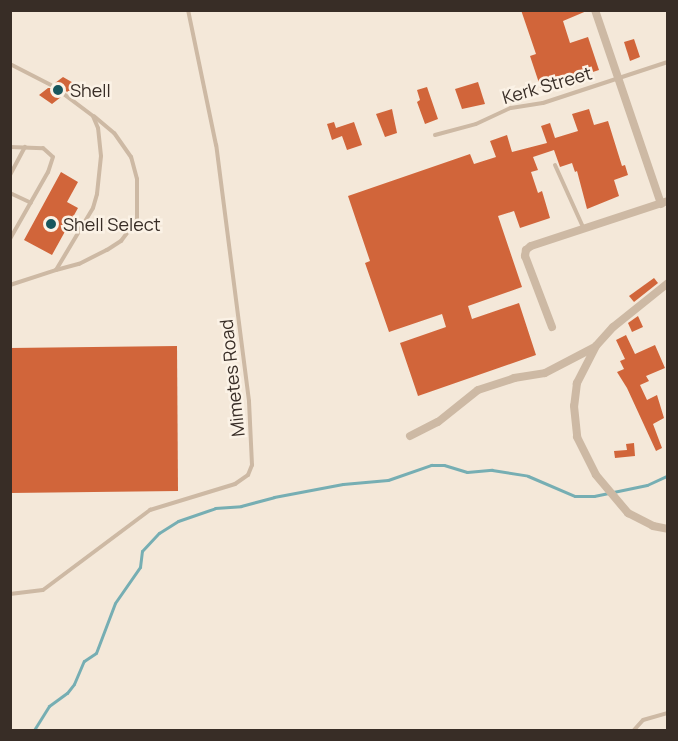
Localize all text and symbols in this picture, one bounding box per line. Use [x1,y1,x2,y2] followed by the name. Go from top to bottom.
[500,62,594,108] street label: Kerk Street
[70,79,111,101] place label: Shell
[51,83,65,97] marker: Shell
[63,213,161,235] place label: Shell Select
[44,217,58,231] marker: Shell Select
[215,318,249,438] street label: Mimetes Road

